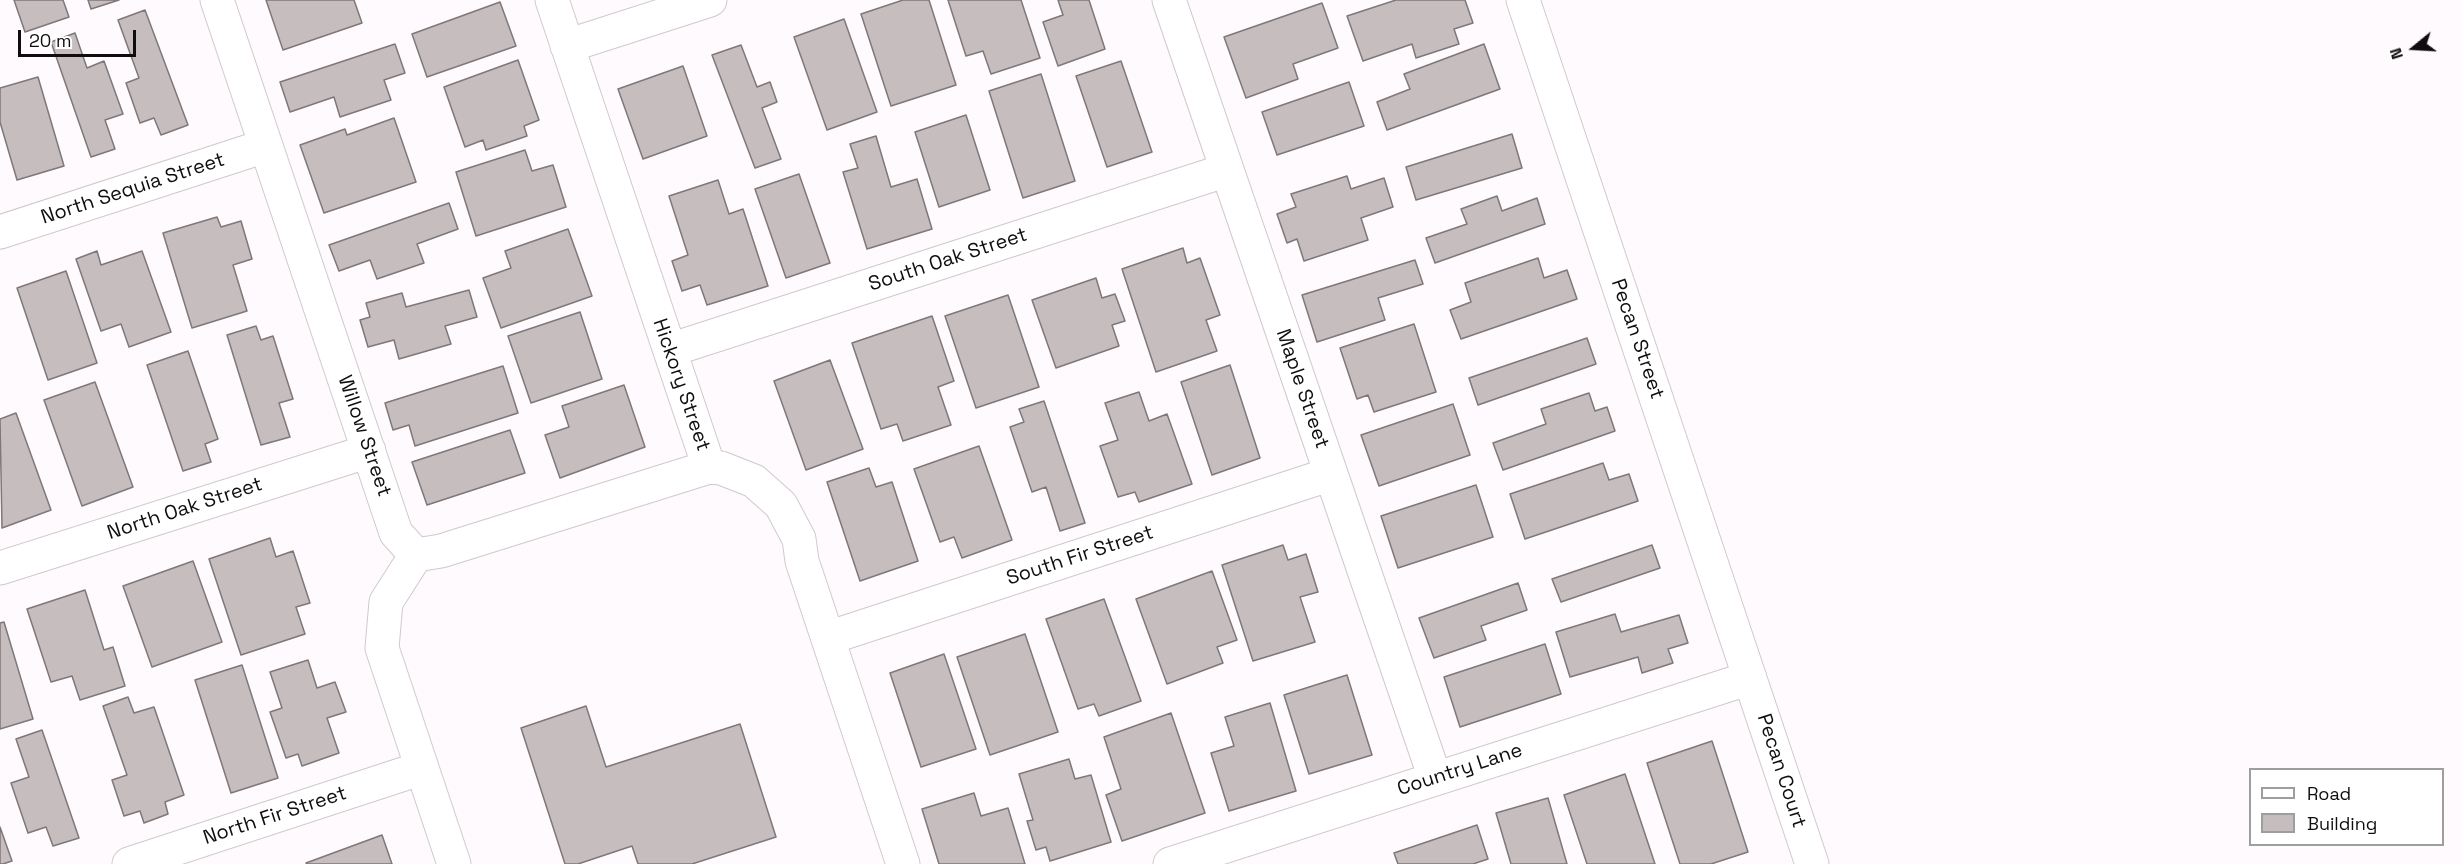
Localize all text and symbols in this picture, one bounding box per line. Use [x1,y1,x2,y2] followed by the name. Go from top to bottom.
[21,18,140,56] scale bar
[2384,18,2444,78] north arrow
[29,29,72,52] text: 20 m
[2385,45,2408,62] text: N
[38,148,228,230] street label: North Sequia Street
[866,223,1030,297] street label: South Oak Street
[1605,276,1669,402] street label: Pecan Street
[647,316,715,454] street label: Hickory Street
[1270,326,1334,452] street label: Maple Street
[332,372,396,500] street label: Willow Street
[104,473,266,545] street label: North Oak Street
[1004,521,1156,591] street label: South Fir Street
[1751,711,1811,831] street label: Pecan Court
[1394,738,1526,802] street label: Country Lane
[2249,768,2444,846] legend
[200,782,350,850] street label: North Fir Street
[2307,782,2351,805] text: Road
[2307,812,2377,835] text: Building

